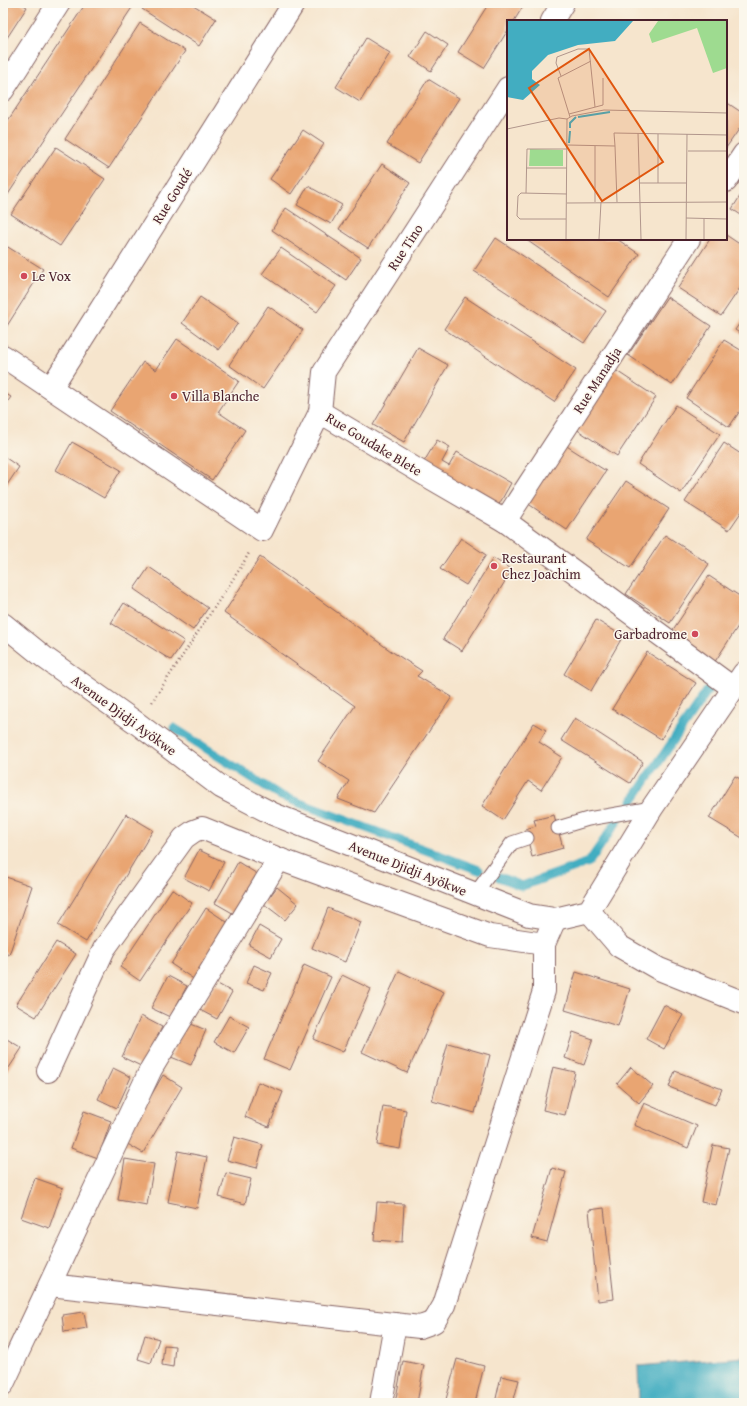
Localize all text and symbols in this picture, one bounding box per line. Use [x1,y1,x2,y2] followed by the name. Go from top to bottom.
[507,20,727,240] inset map
[147,164,197,228] street label: Rue Goudé
[382,220,428,274] street label: Rue Tino
[32,266,72,286] place label: Le Vox
[19,271,29,281] marker: Le Vox
[568,342,626,417] street label: Rue Manadja
[182,386,260,406] place label: Villa Blanche
[169,391,179,401] marker: Villa Blanche
[322,407,426,481] street label: Rue Goudake Blete
[502,548,581,584] place label: Restaurant Chez Joachim
[489,561,499,571] marker: Restaurant Chez Joachim
[614,624,687,644] place label: Garbadrome
[690,629,700,639] marker: Garbadrome
[67,670,181,760] street label: Avenue Djidji Ayökwe
[346,835,470,901] street label: Avenue Djidji Ayökwe

